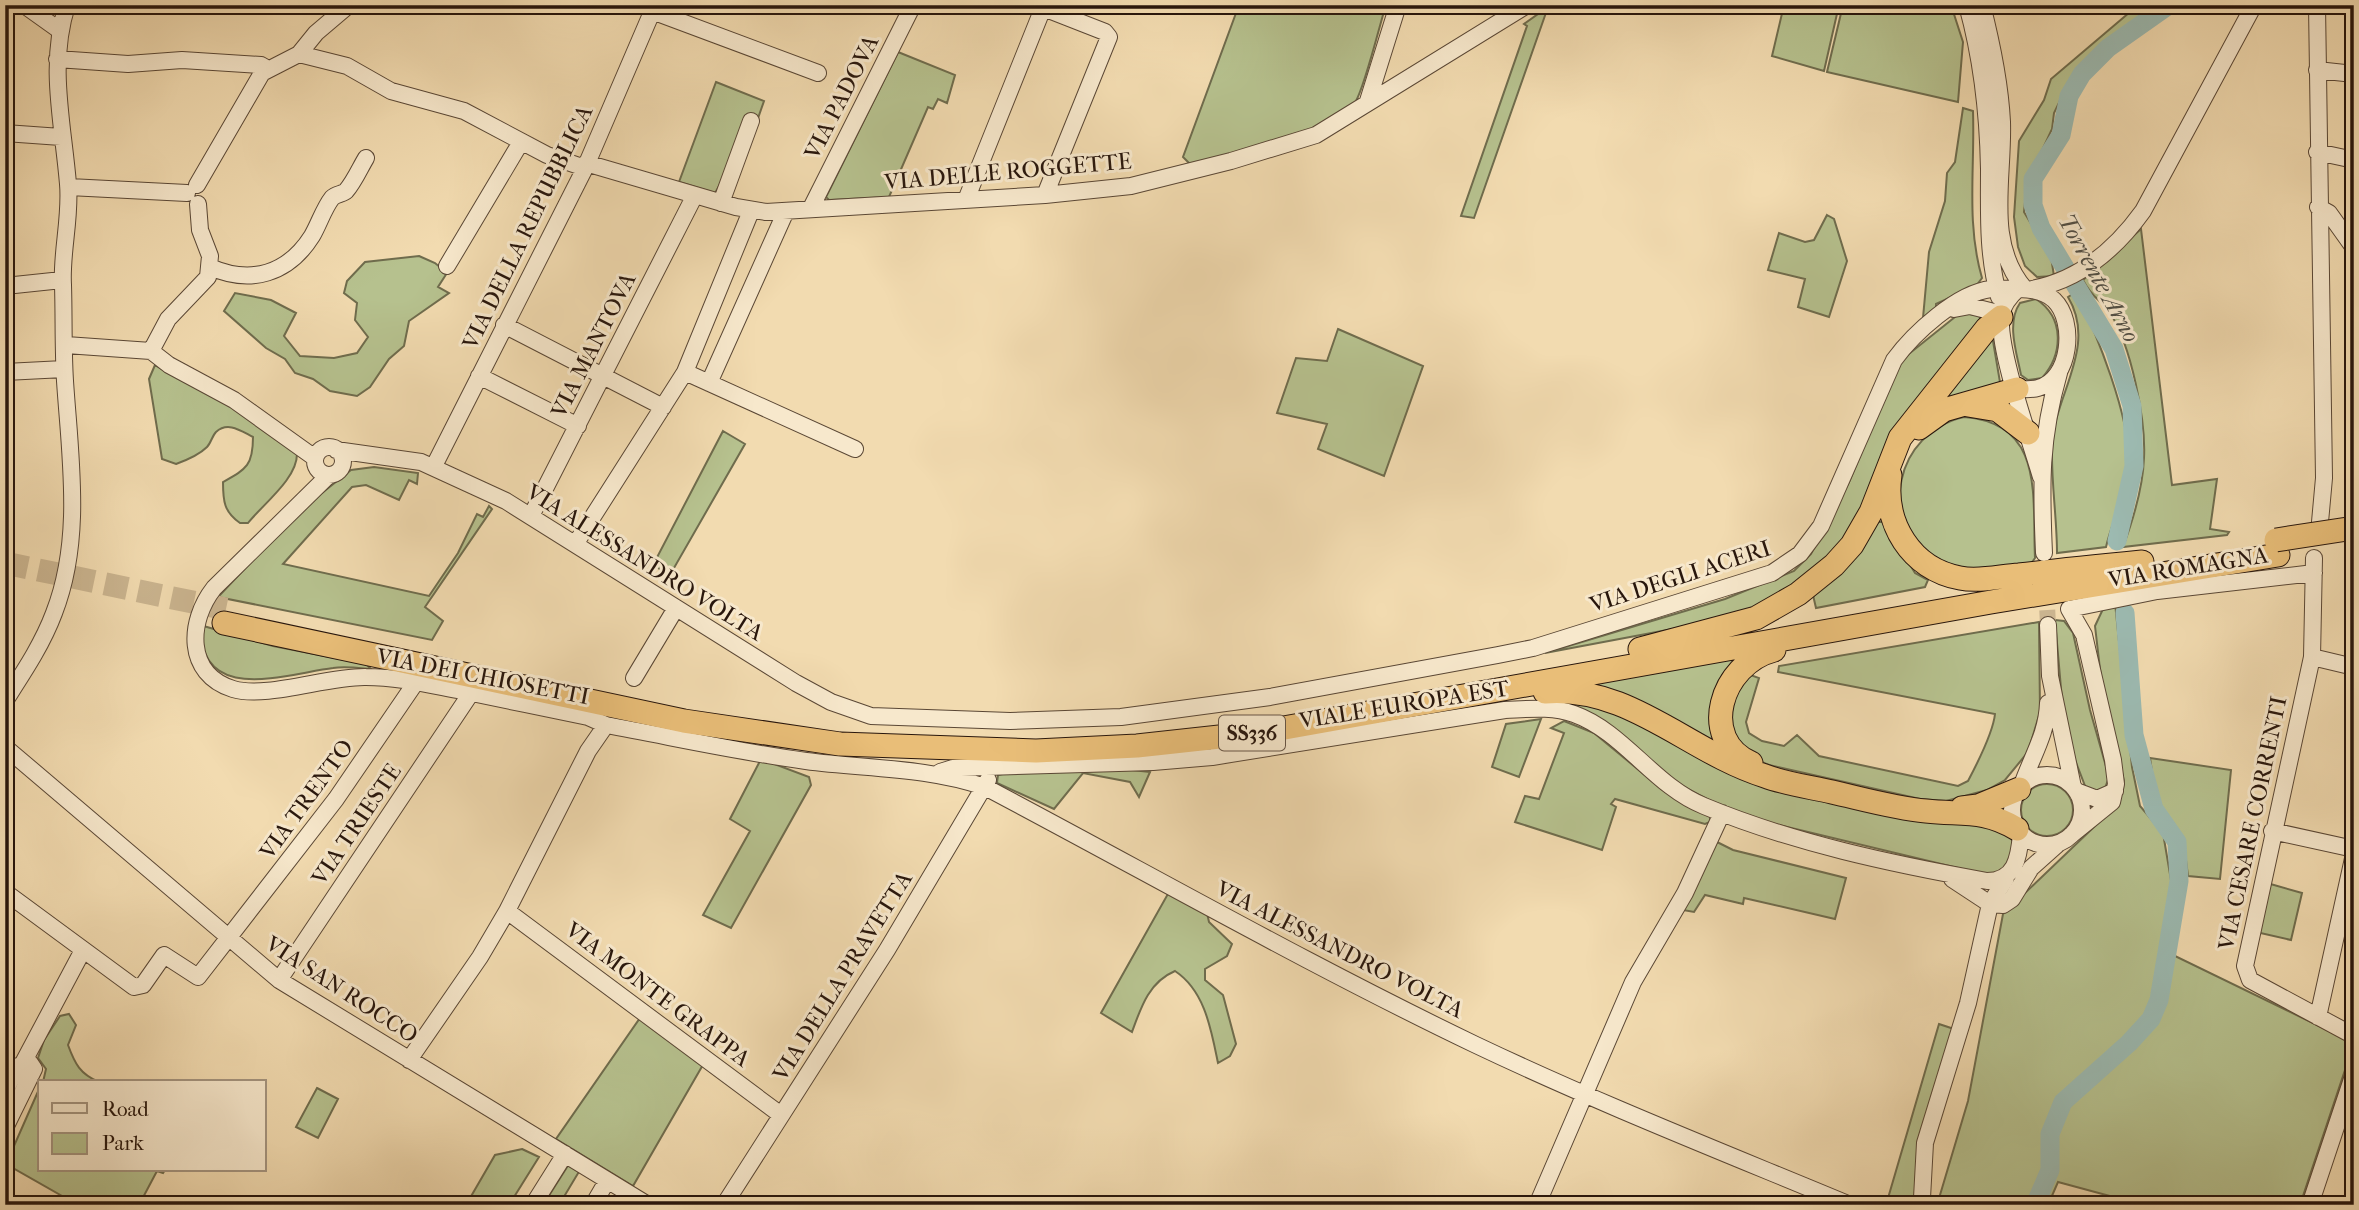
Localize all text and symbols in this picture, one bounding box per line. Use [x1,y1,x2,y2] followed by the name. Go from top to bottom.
[798,30,885,165] street label: VIA PADOVA
[456,100,599,355] street label: VIA DELLA REPUBBLICA
[882,147,1133,196] street label: VIA DELLE ROGGETTE
[2052,209,2146,347] water label: Torrente Arno
[545,267,642,423] street label: VIA MANTOVA
[520,478,769,647] street label: VIA ALESSANDRO VOLTA
[1585,534,1774,619] street label: VIA DEGLI ACERI
[2105,541,2271,594] street label: VIA ROMAGNA
[373,642,592,710] street label: VIA DEI CHIOSETTI
[1296,675,1511,735] street label: VIALE EUROPA EST
[2212,694,2293,953] street label: VIA CESARE CORRENTI
[1219,716,1285,750] road number: SS336
[253,734,359,865] street label: VIA TRENTO
[305,759,407,891] street label: VIA TRIESTE
[766,866,919,1087] street label: VIA DELLA PRAVETTA
[1211,875,1469,1024] street label: VIA ALESSANDRO VOLTA
[559,916,756,1073] street label: VIA MONTE GRAPPA
[260,930,423,1049] street label: VIA SAN ROCCO
[38,1080,266,1172] legend
[102,1097,149,1121] text: Road
[102,1131,144,1155] text: Park

